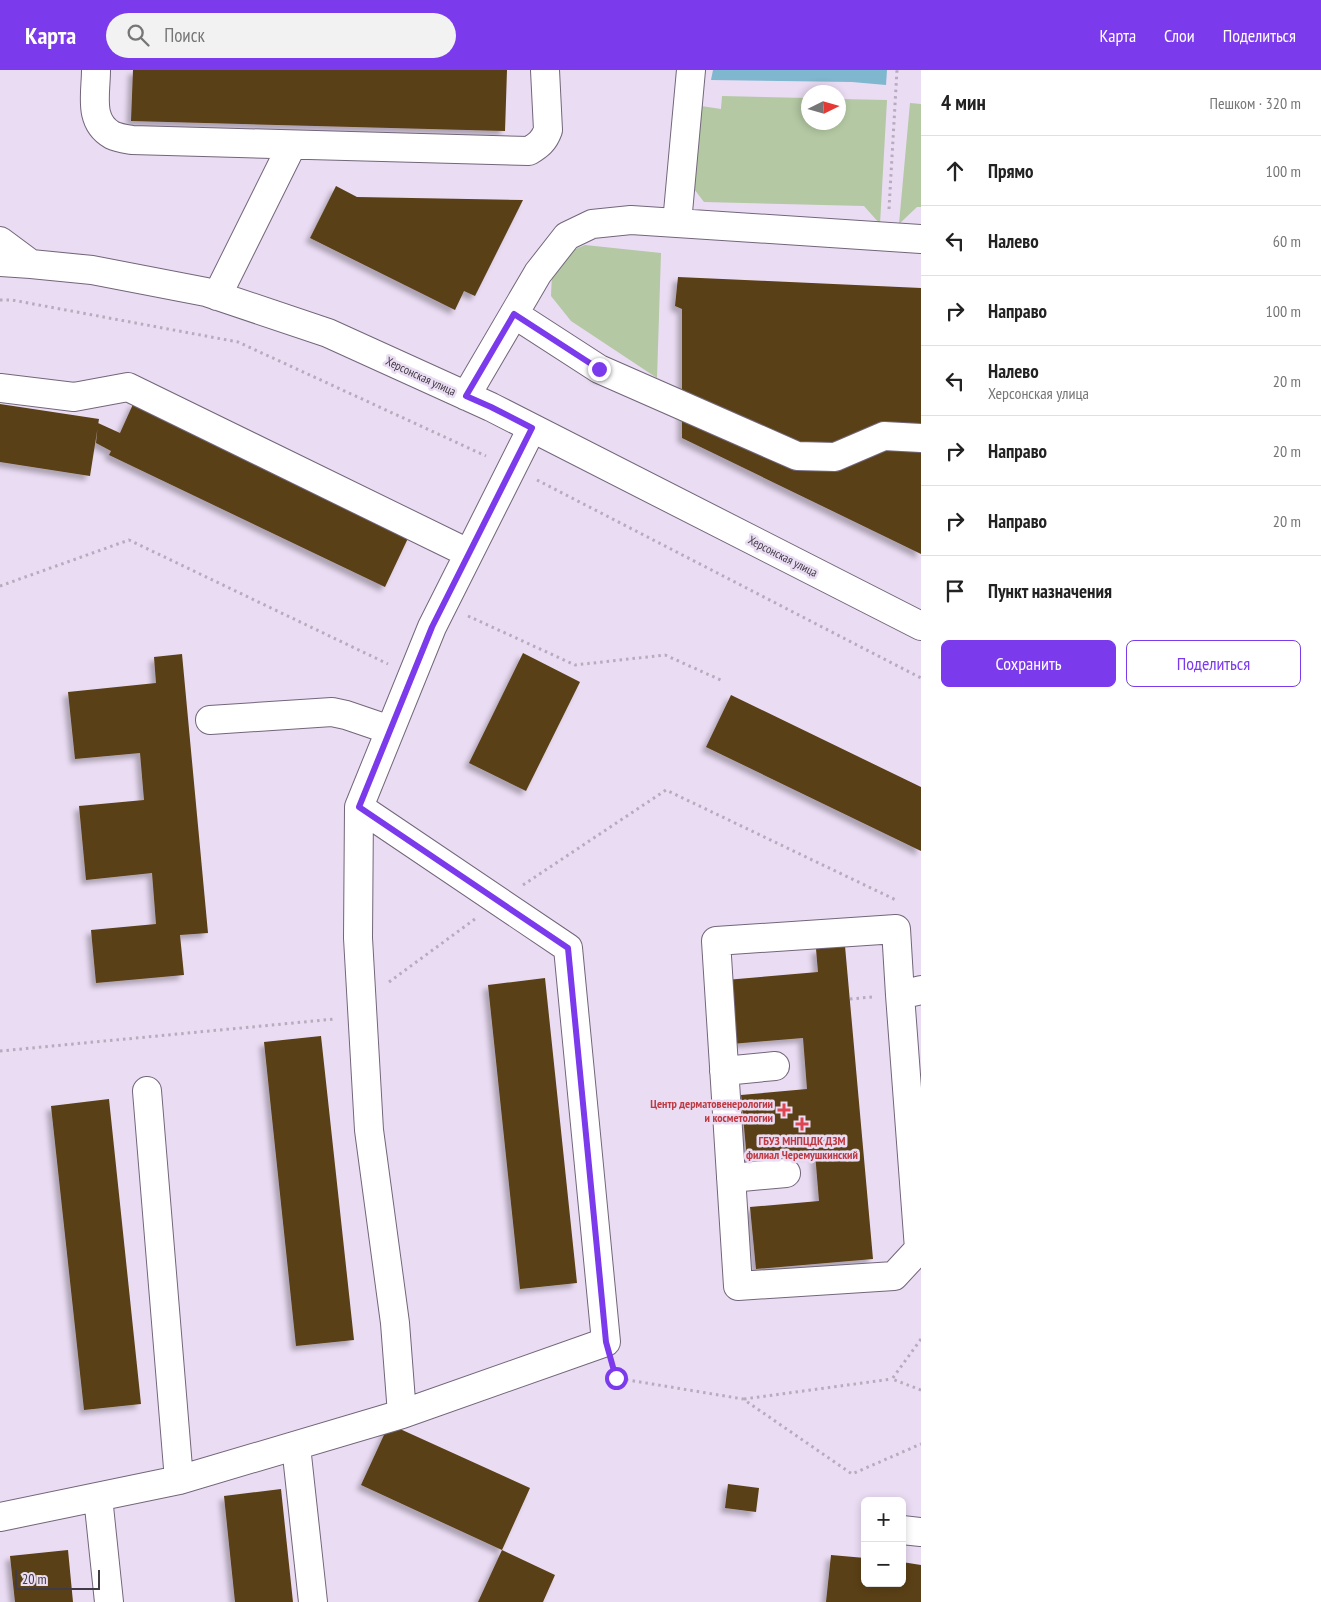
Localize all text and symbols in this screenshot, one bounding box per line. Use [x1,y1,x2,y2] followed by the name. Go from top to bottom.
[106,13,456,58] search box
[25,20,76,51] text: Карта
[124,21,152,49] icon: search
[164,23,205,47] text: Поиск
[1099,24,1136,47] text: Карта
[1164,24,1195,47] text: Слои
[1223,24,1296,47] text: Поделиться
[801,85,846,130] north arrow
[941,89,986,116] text: 4 мин
[1210,93,1301,113] text: Пешком · 320 m
[941,157,969,185] icon: ahead
[988,159,1033,183] text: Прямо
[1266,161,1301,181] text: 100 m
[941,227,969,255] icon: left
[988,229,1039,253] text: Налево
[1273,231,1301,251] text: 60 m
[941,297,969,325] icon: right
[988,299,1047,323] text: Направо
[1266,301,1301,321] text: 100 m
[384,353,459,399] street label: Херсонская улица
[588,358,611,381] route end
[988,359,1039,383] text: Налево
[941,367,969,395] icon: left
[1273,371,1301,391] text: 20 m
[988,383,1089,403] text: Херсонская улица
[941,437,969,465] icon: right
[988,439,1047,463] text: Направо
[1273,441,1301,461] text: 20 m
[941,507,969,535] icon: right
[988,509,1047,533] text: Направо
[1273,511,1301,531] text: 20 m
[746,532,820,580] street label: Херсонская улица
[941,577,969,605] icon: arrive
[988,579,1112,603] text: Пункт назначения
[941,640,1116,687] button: Сохранить
[1126,640,1301,687] button: Поделиться
[650,1096,773,1125] place label: Центр дерматовенерологии и косметологии
[777,1103,791,1117] marker: Центр дерматовенерологии и косметологии
[795,1117,809,1131] marker: ГБУЗ МНПЦДК ДЗМ филиал Черемушкинский
[746,1133,858,1162] place label: ГБУЗ МНПЦДК ДЗМ филиал Черемушкинский
[605,1367,628,1390] route start
[861,1497,906,1587] map controls
[861,1497,906,1542] button: +
[861,1542,906,1587] button: −
[15,1567,100,1590] scale bar
[22,1570,47,1588] text: 20 m

